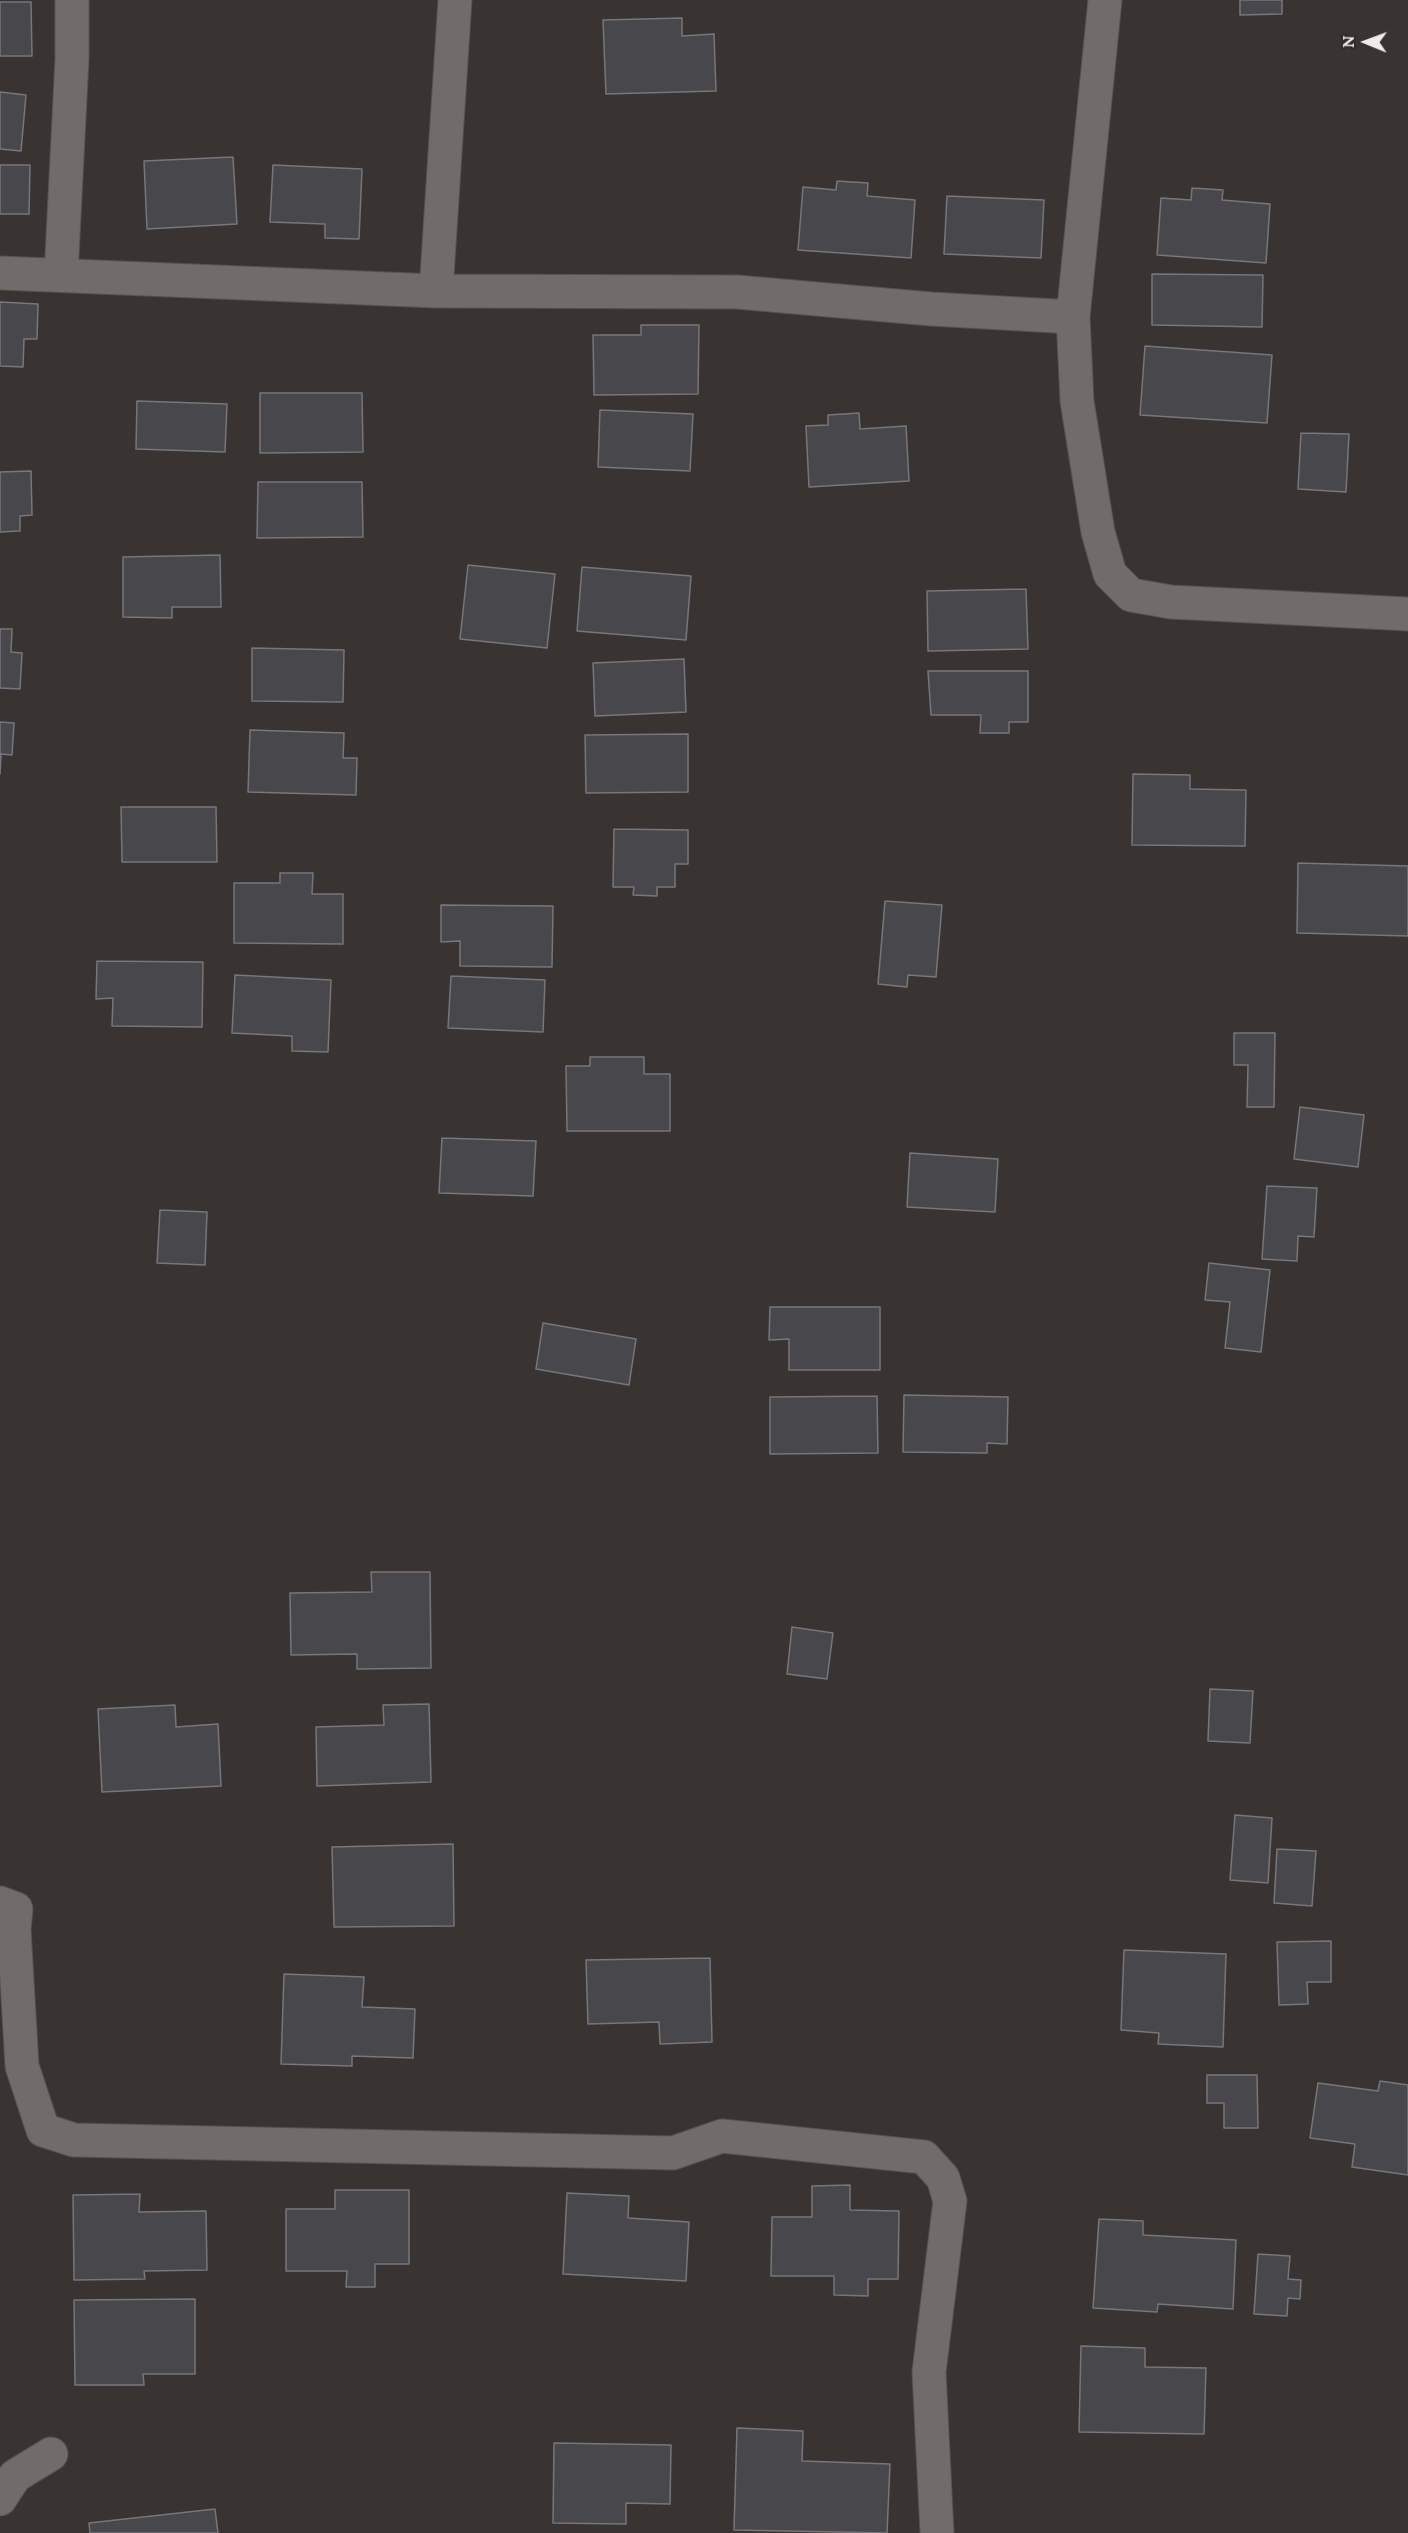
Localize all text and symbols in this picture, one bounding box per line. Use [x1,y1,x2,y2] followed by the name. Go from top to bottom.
[1336,12,1396,72] north arrow
[1338,35,1358,48] text: N

